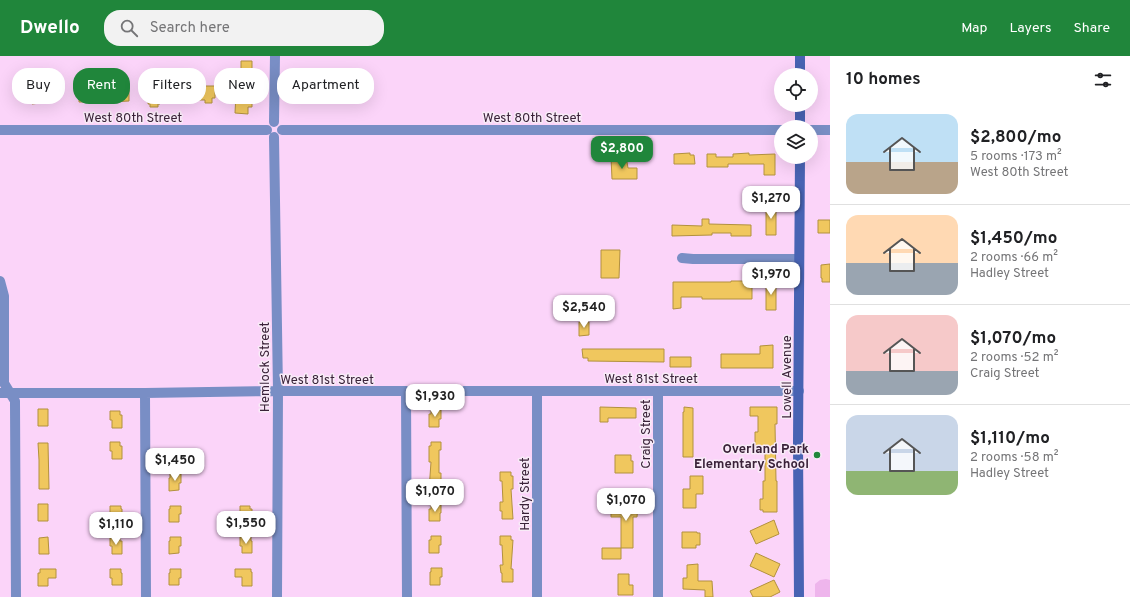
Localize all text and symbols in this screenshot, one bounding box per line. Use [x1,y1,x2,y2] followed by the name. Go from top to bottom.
[104,10,384,46] search box
[20,16,80,40] text: Dwello
[118,17,140,39] icon: search
[150,19,230,38] text: Search here
[961,20,987,37] text: Map
[1009,20,1051,37] text: Layers
[1073,20,1110,37] text: Share
[12,68,65,104] chip: Buy
[73,68,130,104] chip: Rent
[138,68,206,104] chip: Filters
[214,68,269,104] chip: New
[277,68,374,104] chip: Apartment
[774,68,818,164] map controls
[774,68,818,112] button: locate
[846,69,921,91] text: 10 homes
[1092,69,1114,91] icon: filters
[84,111,182,127] street label: West 80th Street
[483,111,581,127] street label: West 80th Street
[774,120,818,164] button: layers
[970,127,1061,149] text: $2,800/mo
[878,130,926,178] icon: home
[589,136,655,170] pin: $2,800
[600,141,644,157] text: $2,800
[970,149,1062,165] text: 5 rooms · 173 m²
[970,165,1068,181] text: West 80th Street
[738,186,804,220] pin: $1,270
[751,191,791,207] text: $1,270
[970,228,1057,250] text: $1,450/mo
[878,231,926,279] icon: home
[970,250,1058,266] text: 2 rooms · 66 m²
[738,262,804,296] pin: $1,970
[970,266,1049,282] text: Hadley Street
[751,267,791,283] text: $1,970
[551,295,617,329] pin: $2,540
[562,300,606,316] text: $2,540
[258,322,274,412] street label: Hemlock Street
[970,328,1056,350] text: $1,070/mo
[878,331,926,379] icon: home
[780,335,796,419] street label: Lowell Avenue
[970,350,1058,366] text: 2 rooms · 52 m²
[970,366,1040,382] text: Craig Street
[604,372,698,388] street label: West 81st Street
[280,373,374,389] street label: West 81st Street
[402,384,468,418] pin: $1,930
[415,389,455,405] text: $1,930
[639,399,655,469] street label: Craig Street
[970,428,1050,450] text: $1,110/mo
[878,431,926,479] icon: home
[694,442,809,473] place label: Overland Park Elementary School
[142,448,208,482] pin: $1,450
[812,450,822,460] marker: Overland Park Elementary School
[970,450,1058,466] text: 2 rooms · 58 m²
[154,453,196,469] text: $1,450
[518,457,534,531] street label: Hardy Street
[970,466,1049,482] text: Hadley Street
[402,479,468,513] pin: $1,070
[415,484,455,500] text: $1,070
[593,488,659,522] pin: $1,070
[606,493,646,509] text: $1,070
[213,511,279,545] pin: $1,550
[83,512,149,546] pin: $1,110
[226,516,266,532] text: $1,550
[98,517,134,533] text: $1,110

